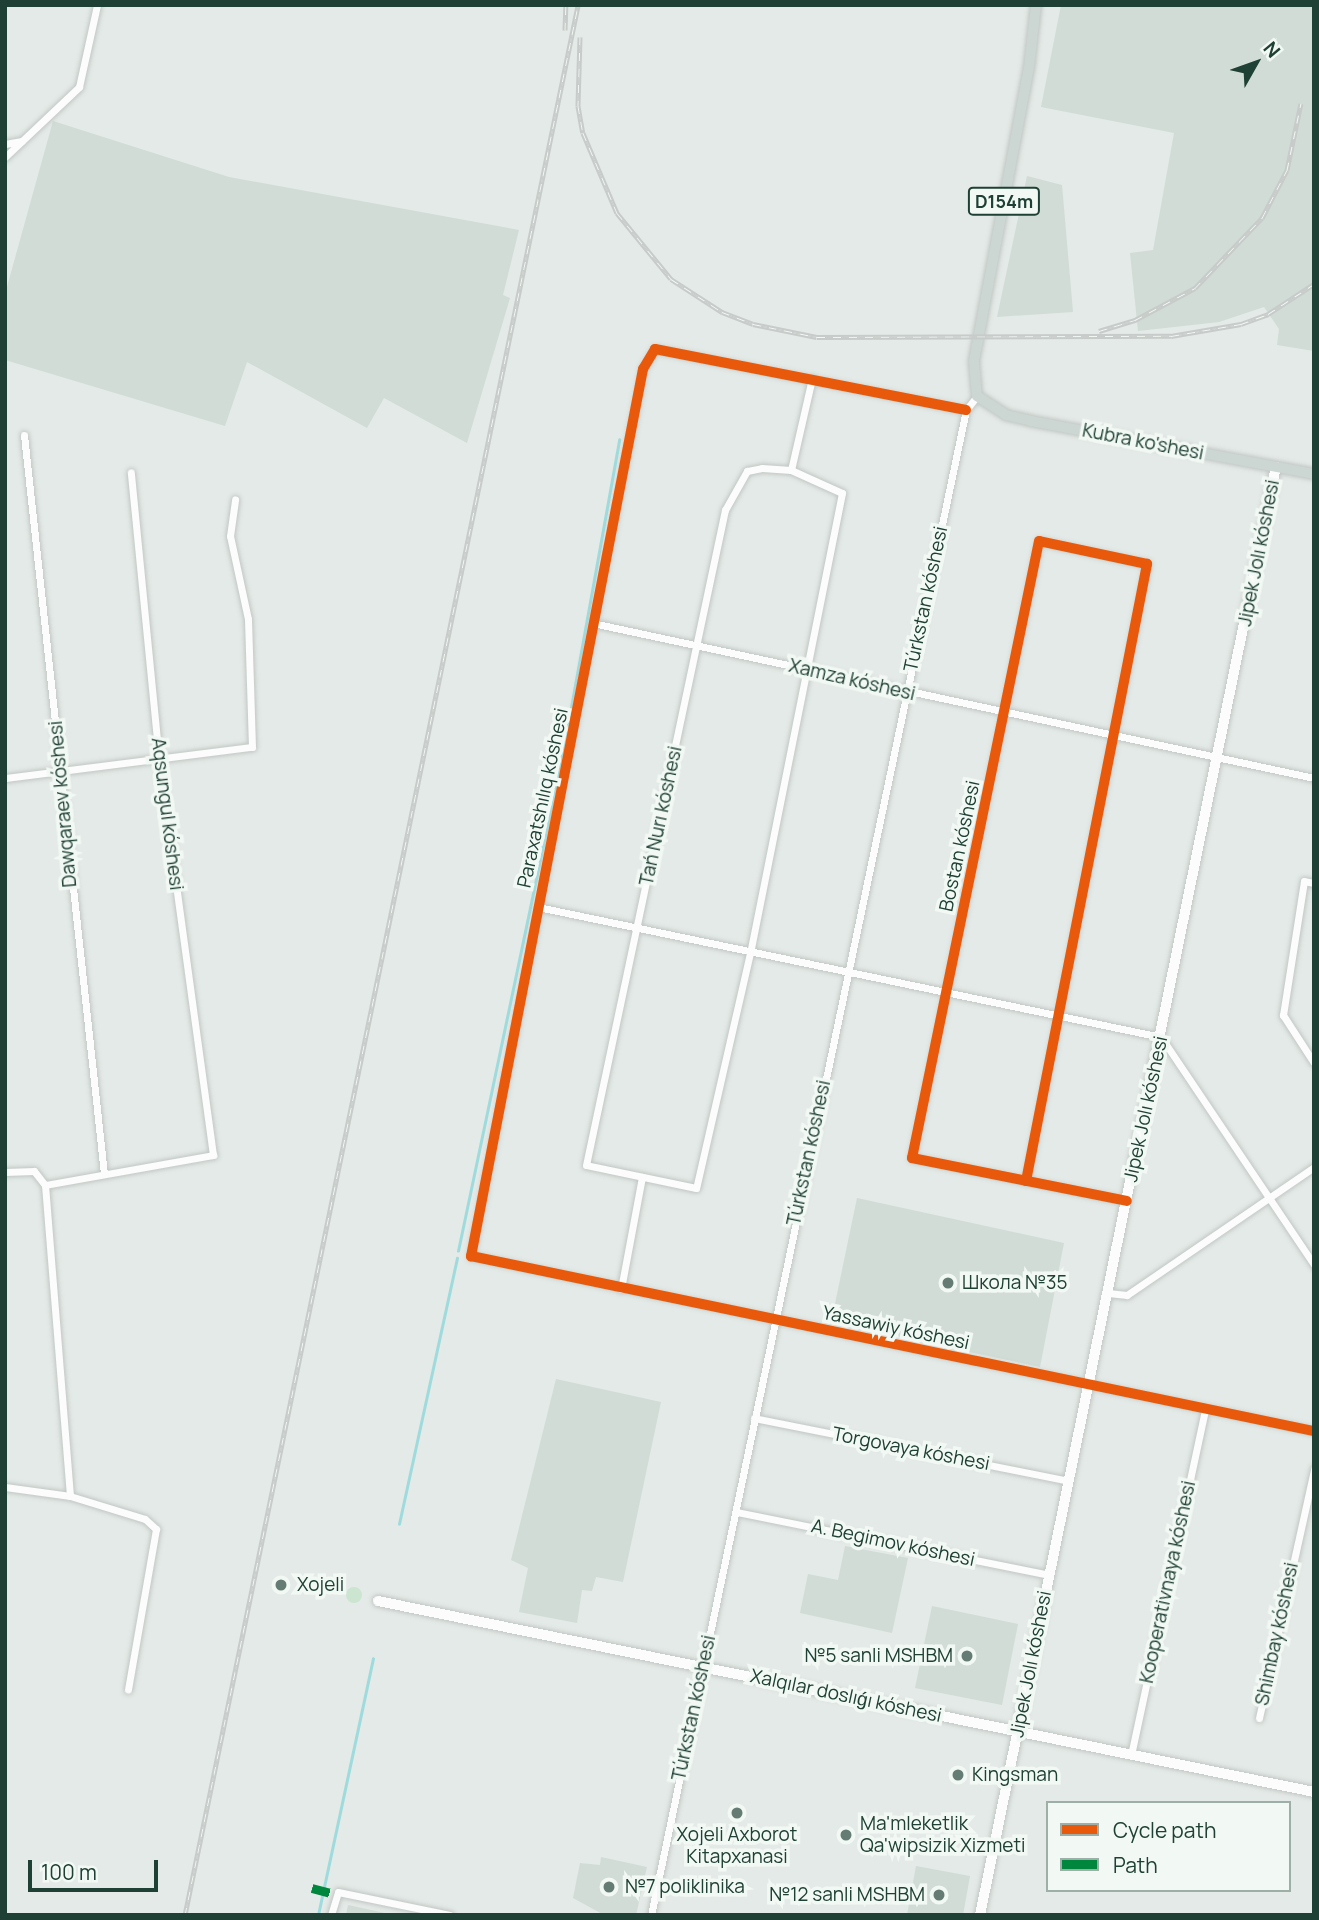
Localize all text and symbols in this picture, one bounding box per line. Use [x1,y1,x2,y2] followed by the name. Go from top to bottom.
[1221,28,1291,98] north arrow
[1258,36,1286,63] text: N
[967,186,1041,216] road number: D154m
[1080,419,1206,465] street label: Kubra ko'shesi
[1234,478,1284,628] street label: Jipek Jolı kóshesi
[899,524,953,674] street label: Túrkstan kóshesi
[787,654,917,706] street label: Xamza kóshesi
[513,706,573,890] street label: Paraxatshılıq kóshesi
[44,720,82,888] street label: Dawqaraev kóshesi
[146,736,188,892] street label: Aqsungul kóshesi
[635,744,687,888] street label: Tań Nurı kóshesi
[935,778,985,914] street label: Bostan kóshesi
[1119,1034,1173,1184] street label: Jipek Jolı kóshesi
[782,1078,836,1228] street label: Túrkstan kóshesi
[962,1272,1067,1294] place label: Школа №35
[940,1275,956,1291] marker: Школа №35
[820,1301,972,1355] street label: Yassawiy kóshesi
[830,1423,992,1475] street label: Torgovaya kóshesi
[1135,1479,1201,1685] street label: Kooperativnaya kóshesi
[809,1515,977,1571] street label: A. Begimov kóshesi
[1251,1560,1303,1708] street label: Shimbay kóshesi
[297,1574,344,1596] place label: Xojeli
[271,1575,291,1595] marker: Xojeli
[1006,1589,1056,1739] street label: Jipek Jolı kóshesi
[667,1633,721,1783] street label: Túrkstan kóshesi
[804,1645,953,1667] place label: №5 sanli MSHBM
[959,1648,975,1664] marker: №5 sanli MSHBM
[748,1665,944,1727] street label: Xalqılar doslıǵı kóshesi
[972,1764,1058,1786] place label: Kingsman
[950,1767,966,1783] marker: Kingsman
[1046,1801,1291,1892] legend
[729,1805,745,1821] marker: Xojeli Axborot Kitapxanasi
[860,1813,1025,1857] place label: Ma'mleketlik Qa'wipsizik Xizmeti
[1113,1816,1216,1844] text: Cycle path
[677,1824,797,1868] place label: Xojeli Axborot Kitapxanasi
[838,1827,854,1843] marker: Ma'mleketlik Qa'wipsizik Xizmeti
[32,1846,161,1890] scale bar
[1113,1851,1158,1879] text: Path
[41,1858,97,1886] text: 100 m
[625,1876,745,1898] place label: №7 poliklinika
[599,1877,619,1897] marker: №7 poliklinika
[769,1884,925,1906] place label: №12 sanli MSHBM
[931,1887,947,1903] marker: №12 sanli MSHBM

